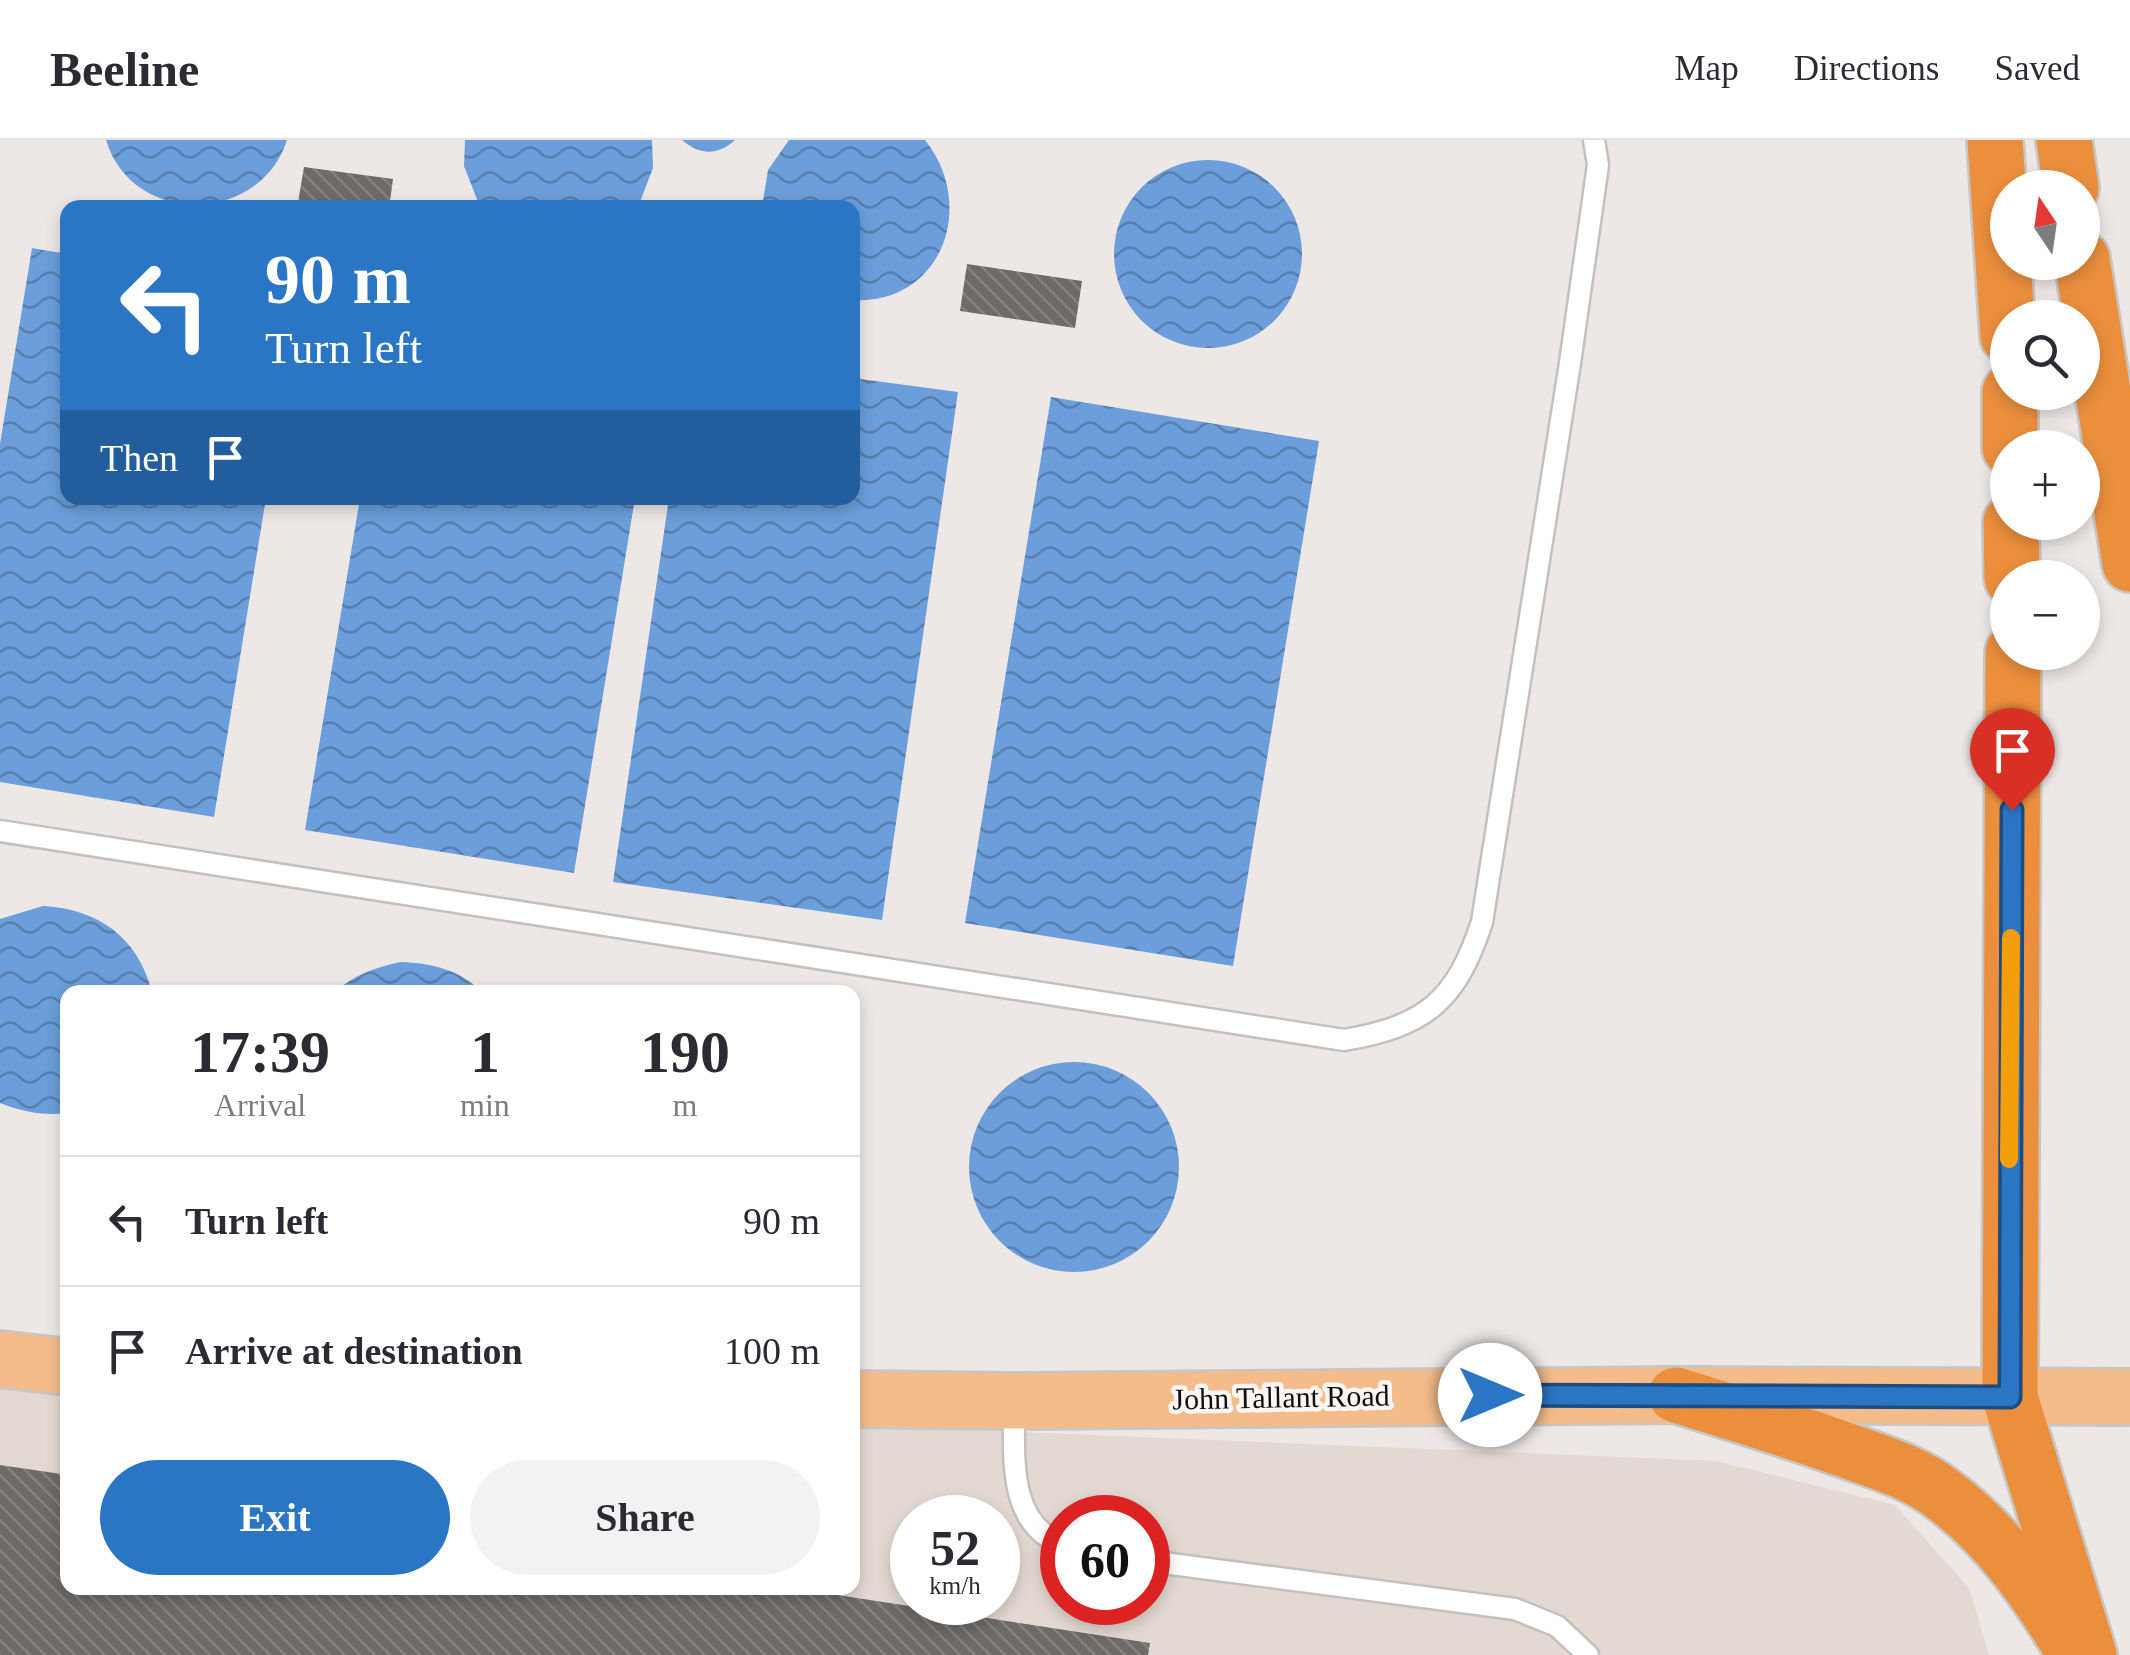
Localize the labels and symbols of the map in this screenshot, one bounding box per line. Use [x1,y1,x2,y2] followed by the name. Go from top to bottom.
[1990,170,2100,280] north arrow
[1970,708,2055,811] pin
[1438,1343,1542,1447] position arrow
[1172,1379,1390,1415] street label: John Tallant Road
[1040,1495,1170,1625] speed limit sign: 60

